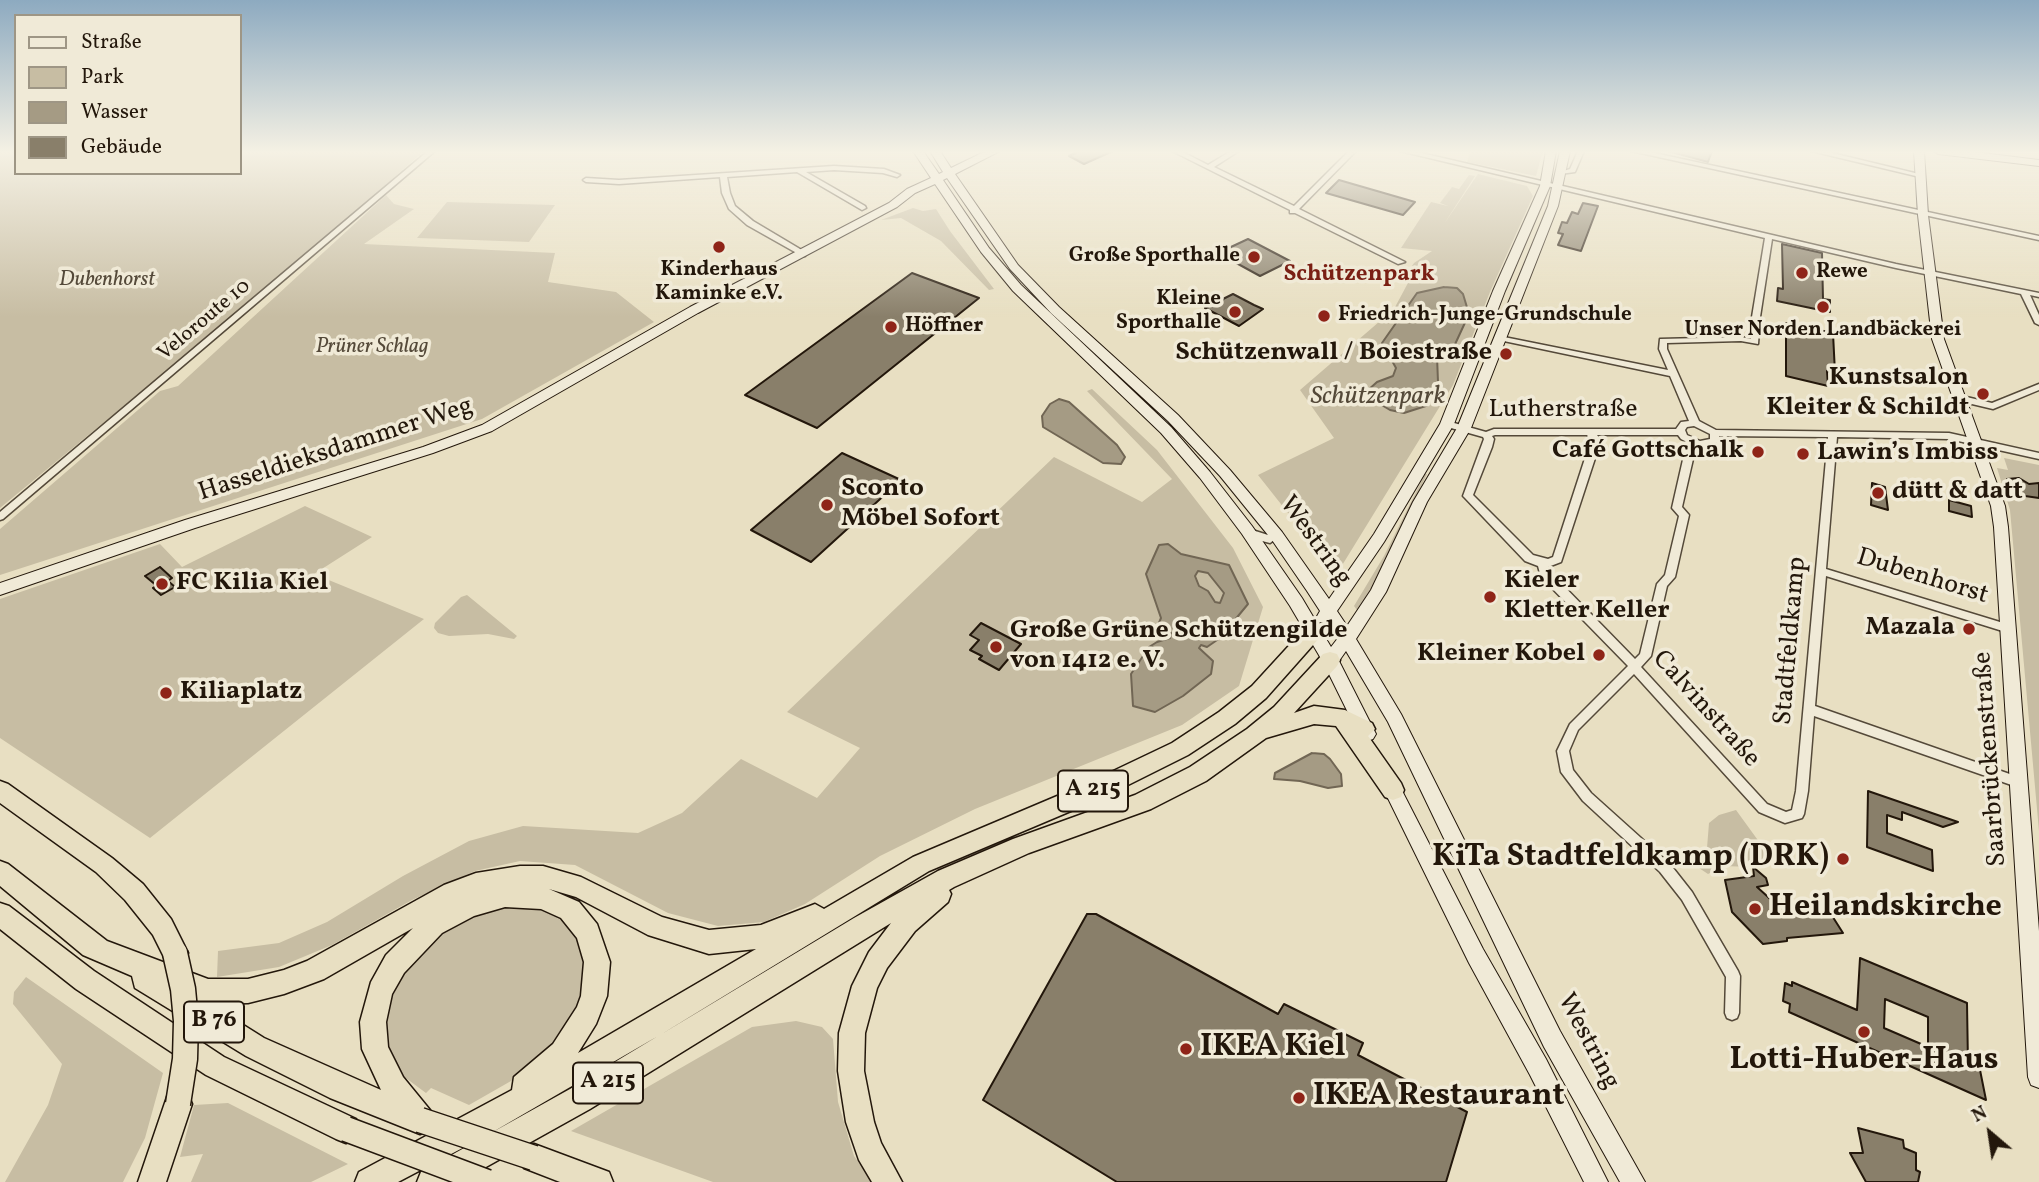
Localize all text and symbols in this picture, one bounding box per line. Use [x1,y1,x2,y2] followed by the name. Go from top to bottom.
[14,14,242,175] legend
[81,28,142,57] text: Straße
[81,63,124,92] text: Park
[81,98,148,127] text: Wasser
[81,133,162,162] text: Gebäude
[711,239,727,255] marker: Kinderhaus Kaminke e.V.
[1069,244,1240,270] place label: Große Sporthalle
[1246,249,1262,265] marker: Große Sporthalle
[655,258,783,308] place label: Kinderhaus Kaminke e.V.
[1816,260,1868,286] place label: Rewe
[1283,262,1435,290] district label: Schützenpark
[1794,265,1810,281] marker: Rewe
[59,268,155,294] park label: Dubenhorst
[153,275,257,367] street label: Veloroute 10
[1116,287,1221,337] place label: Kleine Sporthalle
[1815,299,1831,315] marker: Unser Norden Landbäckerei
[1338,303,1632,329] place label: Friedrich-Junge-Grundschule
[1227,304,1243,320] marker: Kleine Sporthalle
[1316,308,1332,324] marker: Friedrich-Junge-Grundschule
[905,314,983,340] place label: Höffner
[1685,318,1961,344] place label: Unser Norden Landbäckerei
[883,319,899,335] marker: Höffner
[316,335,428,361] park label: Prüner Schlag
[1175,338,1492,370] place label: Schützenwall / Boiestraße
[1498,346,1514,362] marker: Schützenwall / Boiestraße
[1766,363,1969,424] place label: Kunstsalon Kleiter & Schildt
[1310,382,1446,414] park label: Schützenpark
[1975,386,1991,402] marker: Kunstsalon Kleiter & Schildt
[195,392,477,510] street label: Hasseldieksdammer Weg
[1488,395,1638,427] street label: Lutherstraße
[1552,436,1744,468] place label: Café Gottschalk
[1817,438,1999,470] place label: Lawin’s Imbiss
[1750,444,1766,460] marker: Café Gottschalk
[1795,446,1811,462] marker: Lawin’s Imbiss
[841,474,1000,536] place label: Sconto Möbel Sofort
[1892,477,2023,509] place label: dütt & datt
[1870,485,1886,501] marker: dütt & datt
[1271,491,1357,593] street label: Westring
[819,497,835,513] marker: Sconto Möbel Sofort
[1852,543,1992,613] street label: Dubenhorst
[1769,556,1815,726] street label: Stadtfeldkamp
[1504,566,1670,628] place label: Kieler Kletter Keller
[176,568,328,600] place label: FC Kilia Kiel
[154,576,170,592] marker: FC Kilia Kiel
[1482,589,1498,605] marker: Kieler Kletter Keller
[1865,613,1955,645] place label: Mazala
[1010,616,1348,678] place label: Große Grüne Schützengilde von 1412 e. V.
[1961,621,1977,637] marker: Mazala
[988,639,1004,655] marker: Große Grüne Schützengilde von 1412 e. V.
[1417,639,1585,671] place label: Kleiner Kobel
[1644,645,1766,775] street label: Calvinstraße
[1591,647,1607,663] marker: Kleiner Kobel
[1969,650,2015,868] street label: Saarbrückenstraße
[180,677,302,709] place label: Kiliaplatz
[158,685,174,701] marker: Kiliaplatz
[1058,770,1128,812] road number: A 215
[1432,840,1829,878] place label: KiTa Stadtfeldkamp (DRK)
[1835,851,1851,867] marker: KiTa Stadtfeldkamp (DRK)
[1769,890,2002,928] place label: Heilandskirche
[1747,901,1763,917] marker: Heilandskirche
[1549,989,1625,1095] street label: Westring
[184,1002,244,1042] road number: B 76
[1856,1024,1872,1040] marker: Lotti-Huber-Haus
[1200,1030,1346,1068] place label: IKEA Kiel
[1178,1041,1194,1057] marker: IKEA Kiel
[1729,1043,1999,1081] place label: Lotti-Huber-Haus
[573,1063,643,1104] road number: A 215
[1313,1079,1564,1117] place label: IKEA Restaurant
[1291,1090,1307,1106] marker: IKEA Restaurant
[1955,1098,2025,1168] north arrow
[1967,1100,1992,1129] text: N

